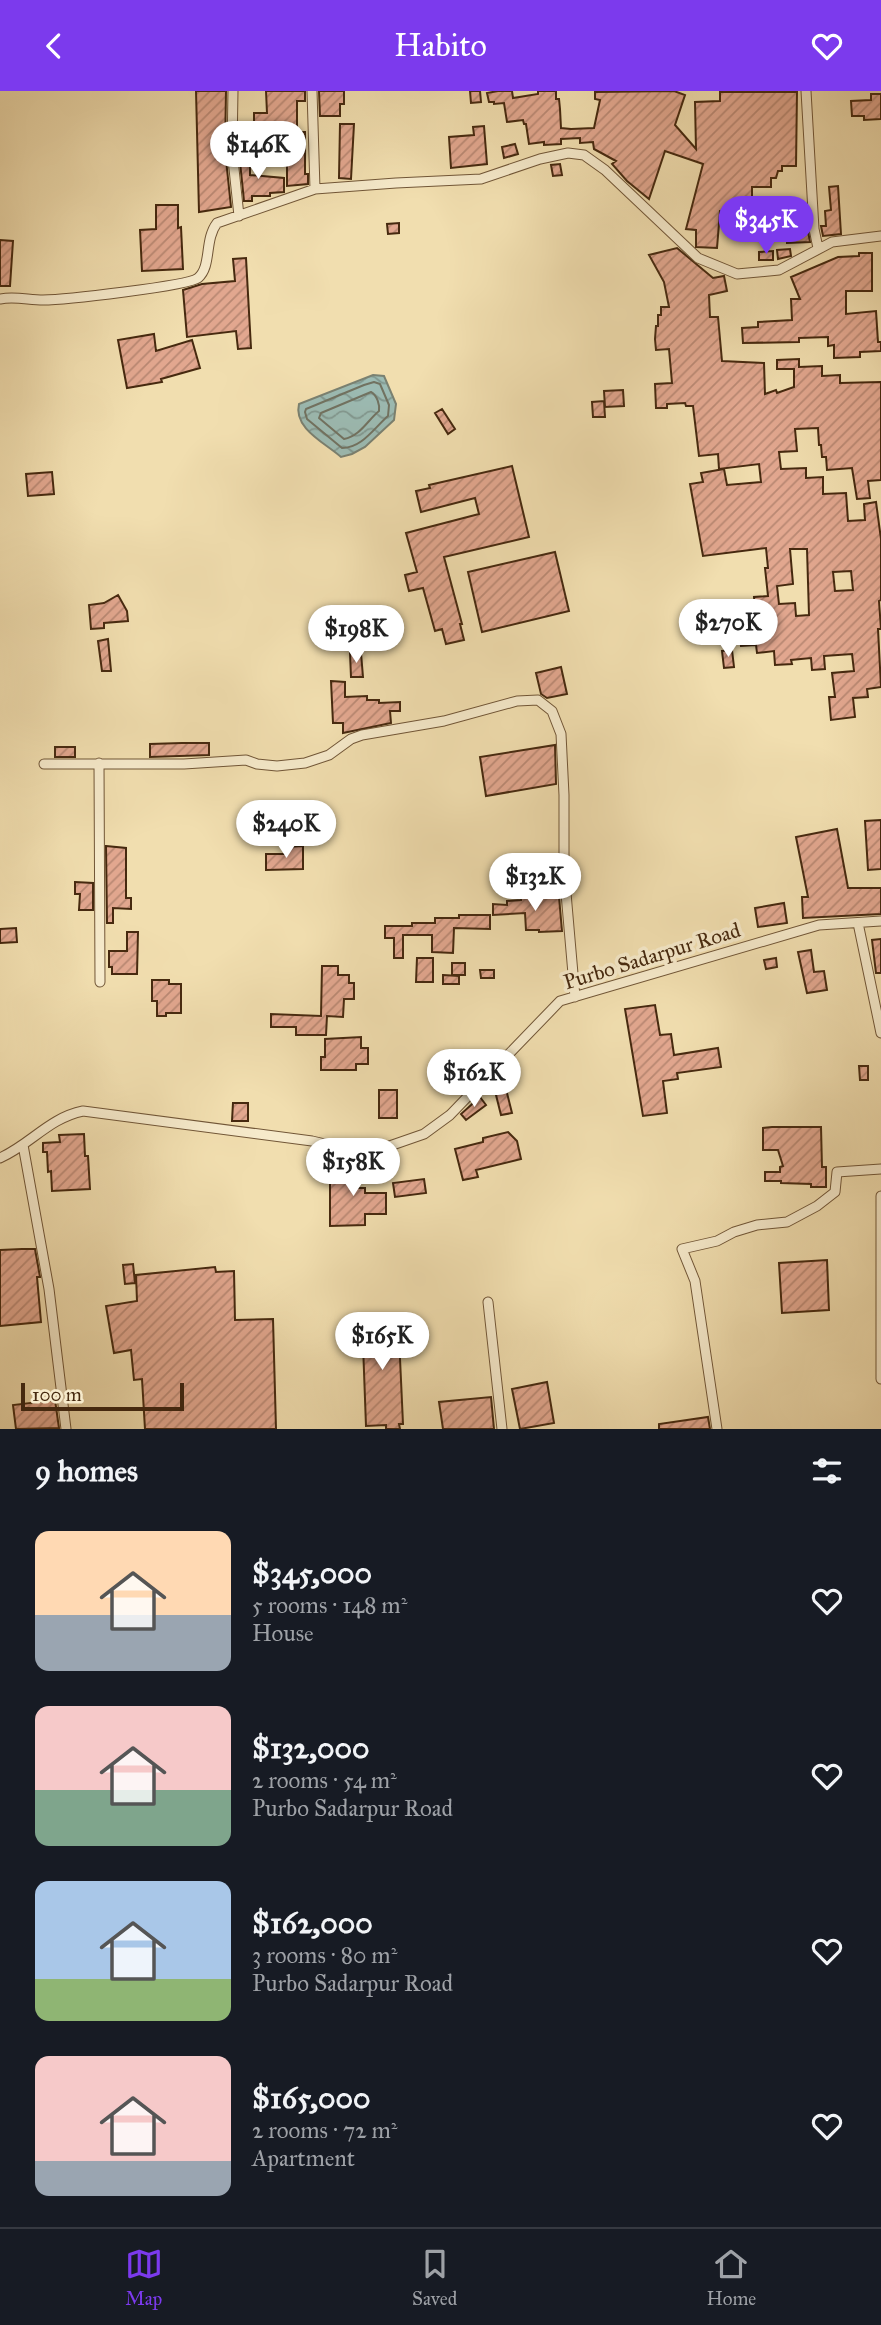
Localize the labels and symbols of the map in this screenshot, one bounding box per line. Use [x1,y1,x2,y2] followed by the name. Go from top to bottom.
[209,122,307,181] pin: $146K
[717,197,815,256] pin: $345K
[679,599,777,659] pin: $270K
[307,605,405,665] pin: $198K
[237,801,335,860] pin: $240K
[486,853,584,913] pin: $132K
[560,917,744,995] street label: Purbo Sadarpur Road
[425,1049,523,1109] pin: $162K
[304,1139,402,1198] pin: $158K
[333,1313,431,1372] pin: $165K
[21,1380,184,1412] scale bar

